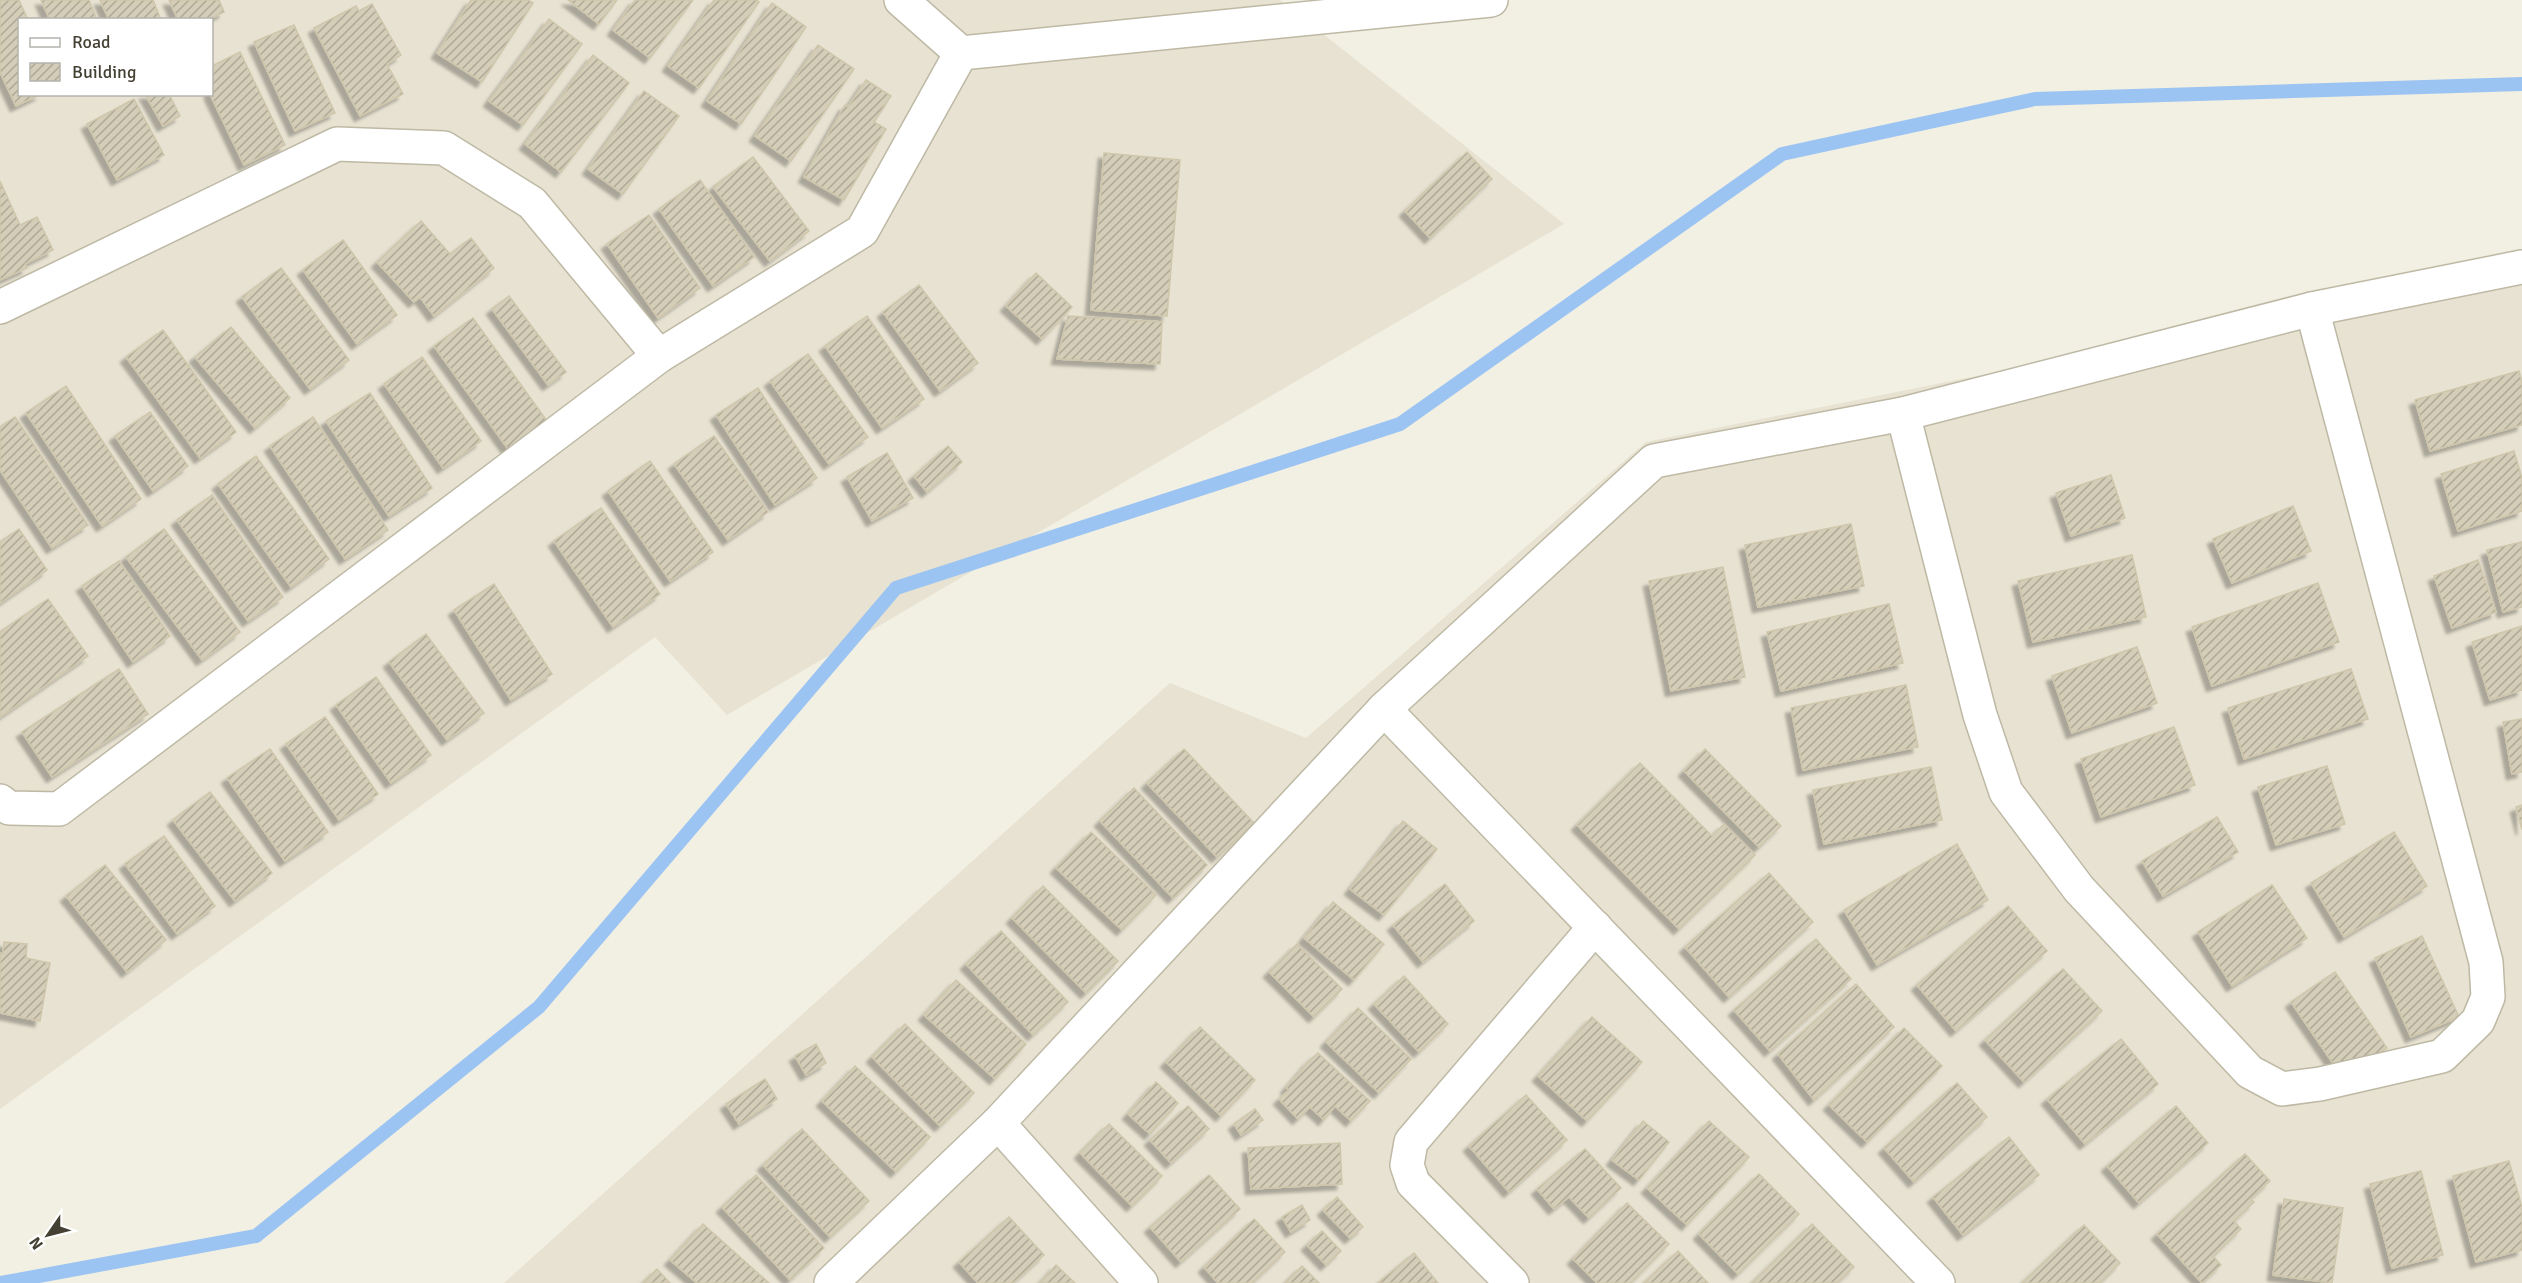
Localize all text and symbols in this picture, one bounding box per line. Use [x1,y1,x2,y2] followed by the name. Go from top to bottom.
[18,18,213,96] legend
[72,31,111,53] text: Road
[72,61,136,83] text: Building
[18,1205,78,1265] north arrow
[25,1233,48,1253] text: N

